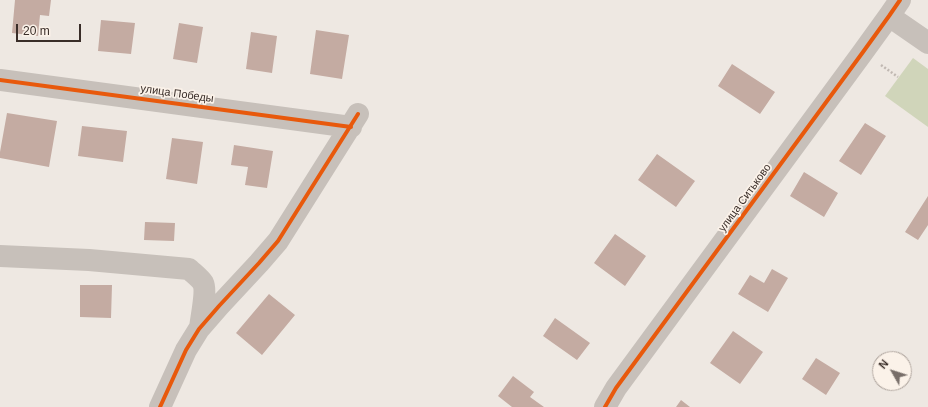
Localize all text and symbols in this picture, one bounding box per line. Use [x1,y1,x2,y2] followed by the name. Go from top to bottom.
[18,16,83,42] scale bar
[23,24,50,38] text: 20 m
[140,82,214,106] street label: улица Победы
[716,161,774,235] street label: улица Ситьково
[872,351,912,391] north arrow
[876,357,891,371] text: N

